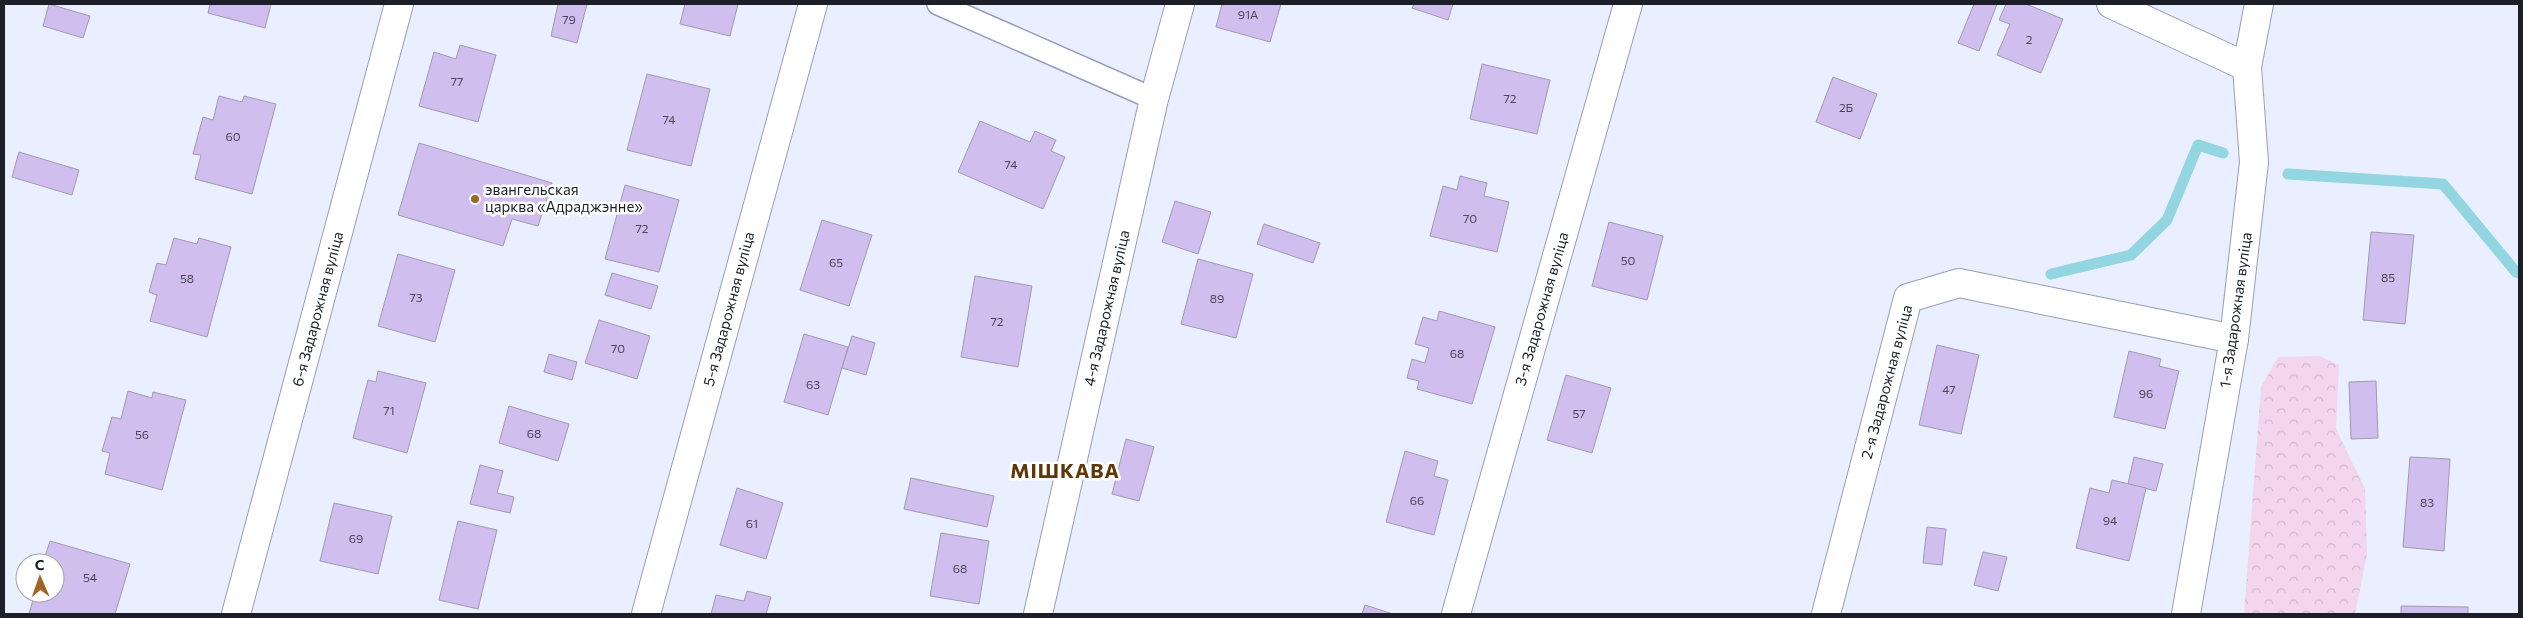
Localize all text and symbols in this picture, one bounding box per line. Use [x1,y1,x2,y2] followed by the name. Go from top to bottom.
[1238,7,1258,21] house number: 91А
[562,12,576,26] house number: 79
[2026,32,2033,46] house number: 2
[451,74,463,88] house number: 77
[1504,91,1517,105] house number: 72
[1839,100,1854,114] house number: 2Б
[663,112,675,126] house number: 74
[225,129,241,143] house number: 60
[1005,157,1017,171] house number: 74
[485,180,643,215] place label: эвангельская царква «Адраджэнне»
[469,193,481,205] marker: эвангельская царква «Адраджэнне»
[1463,211,1477,225] house number: 70
[636,221,649,235] house number: 72
[1079,228,1133,388] street label: 4-я Задарожная вуліца
[288,229,346,388] street label: 6-я Задарожная вуліца
[699,230,757,388] street label: 5-я Задарожная вуліца
[1510,230,1572,388] street label: 3-я Задарожная вуліца
[2215,231,2255,389] street label: 1-я Задарожная вуліца
[1621,253,1636,267] house number: 50
[829,255,843,269] house number: 65
[2381,270,2395,284] house number: 85
[180,271,194,285] house number: 58
[409,290,423,304] house number: 73
[1210,291,1224,305] house number: 89
[1857,303,1915,461] street label: 2-я Задарожная вуліца
[991,314,1004,328] house number: 72
[611,341,625,355] house number: 70
[1450,346,1464,360] house number: 68
[806,377,820,391] house number: 63
[1942,382,1956,396] house number: 47
[2139,386,2153,400] house number: 96
[383,403,395,417] house number: 71
[1572,406,1586,420] house number: 57
[527,426,541,440] house number: 68
[135,427,149,441] house number: 56
[1010,458,1120,482] district label: МІШКАВА
[1410,493,1424,507] house number: 66
[2420,495,2434,509] house number: 83
[2103,513,2117,527] house number: 94
[746,516,758,530] house number: 61
[349,531,363,545] house number: 69
[15,553,65,603] north arrow
[34,556,45,573] text: С
[953,561,967,575] house number: 68
[83,570,97,584] house number: 54

